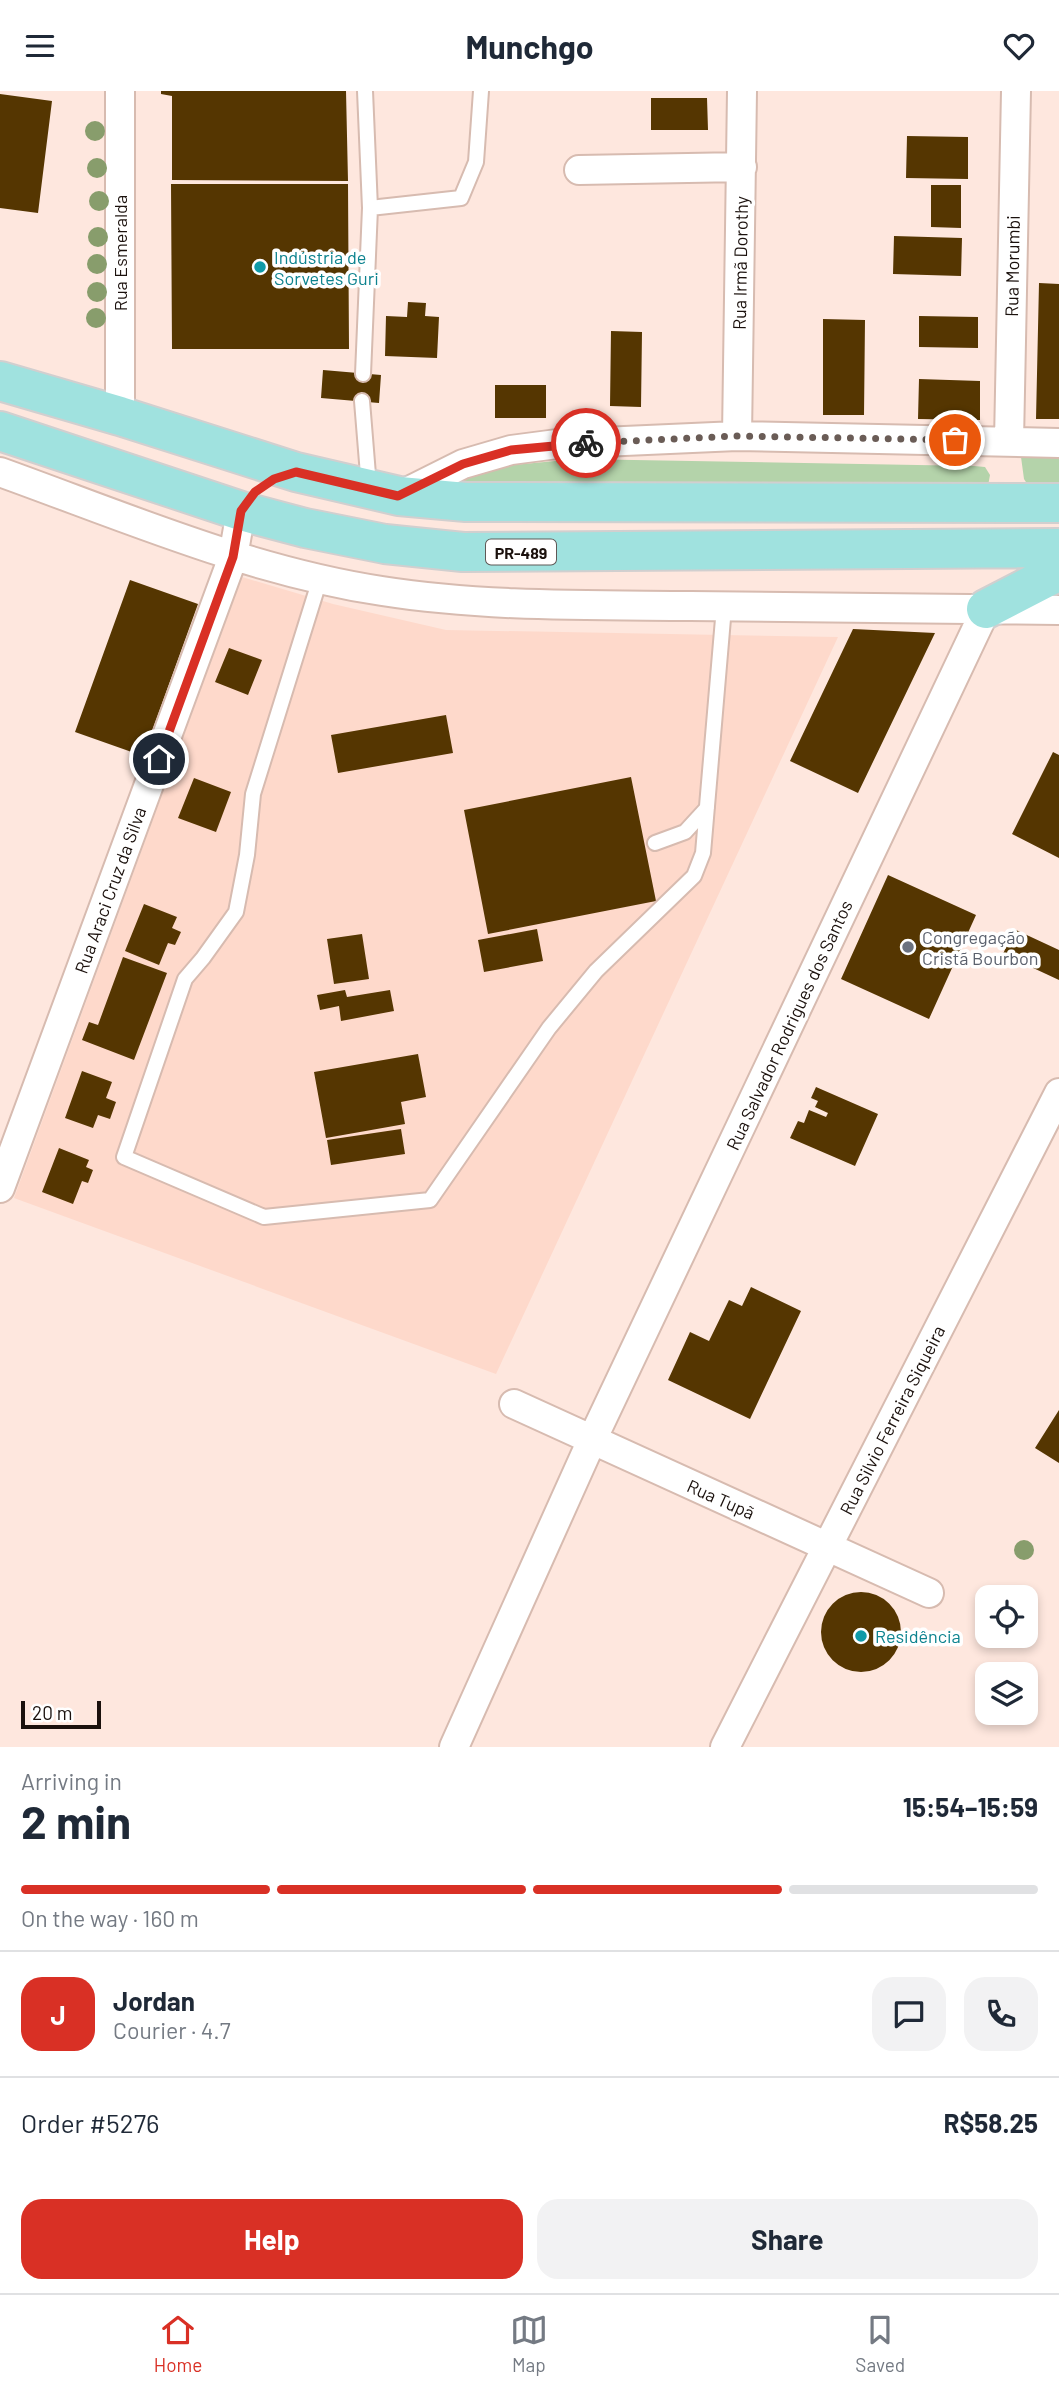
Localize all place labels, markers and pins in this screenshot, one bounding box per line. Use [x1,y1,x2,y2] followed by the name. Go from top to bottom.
[274,246,379,289] place label: Indústria de Sorvetes Guri
[252,259,268,275] marker: Indústria de Sorvetes Guri
[925,410,985,470] pin
[129,729,189,789] pin
[922,926,1039,969] place label: Congregação Cristã Bourbon
[900,939,916,955] marker: Congregação Cristã Bourbon
[875,1625,961,1647] place label: Residência
[853,1628,869,1644] marker: Residência

